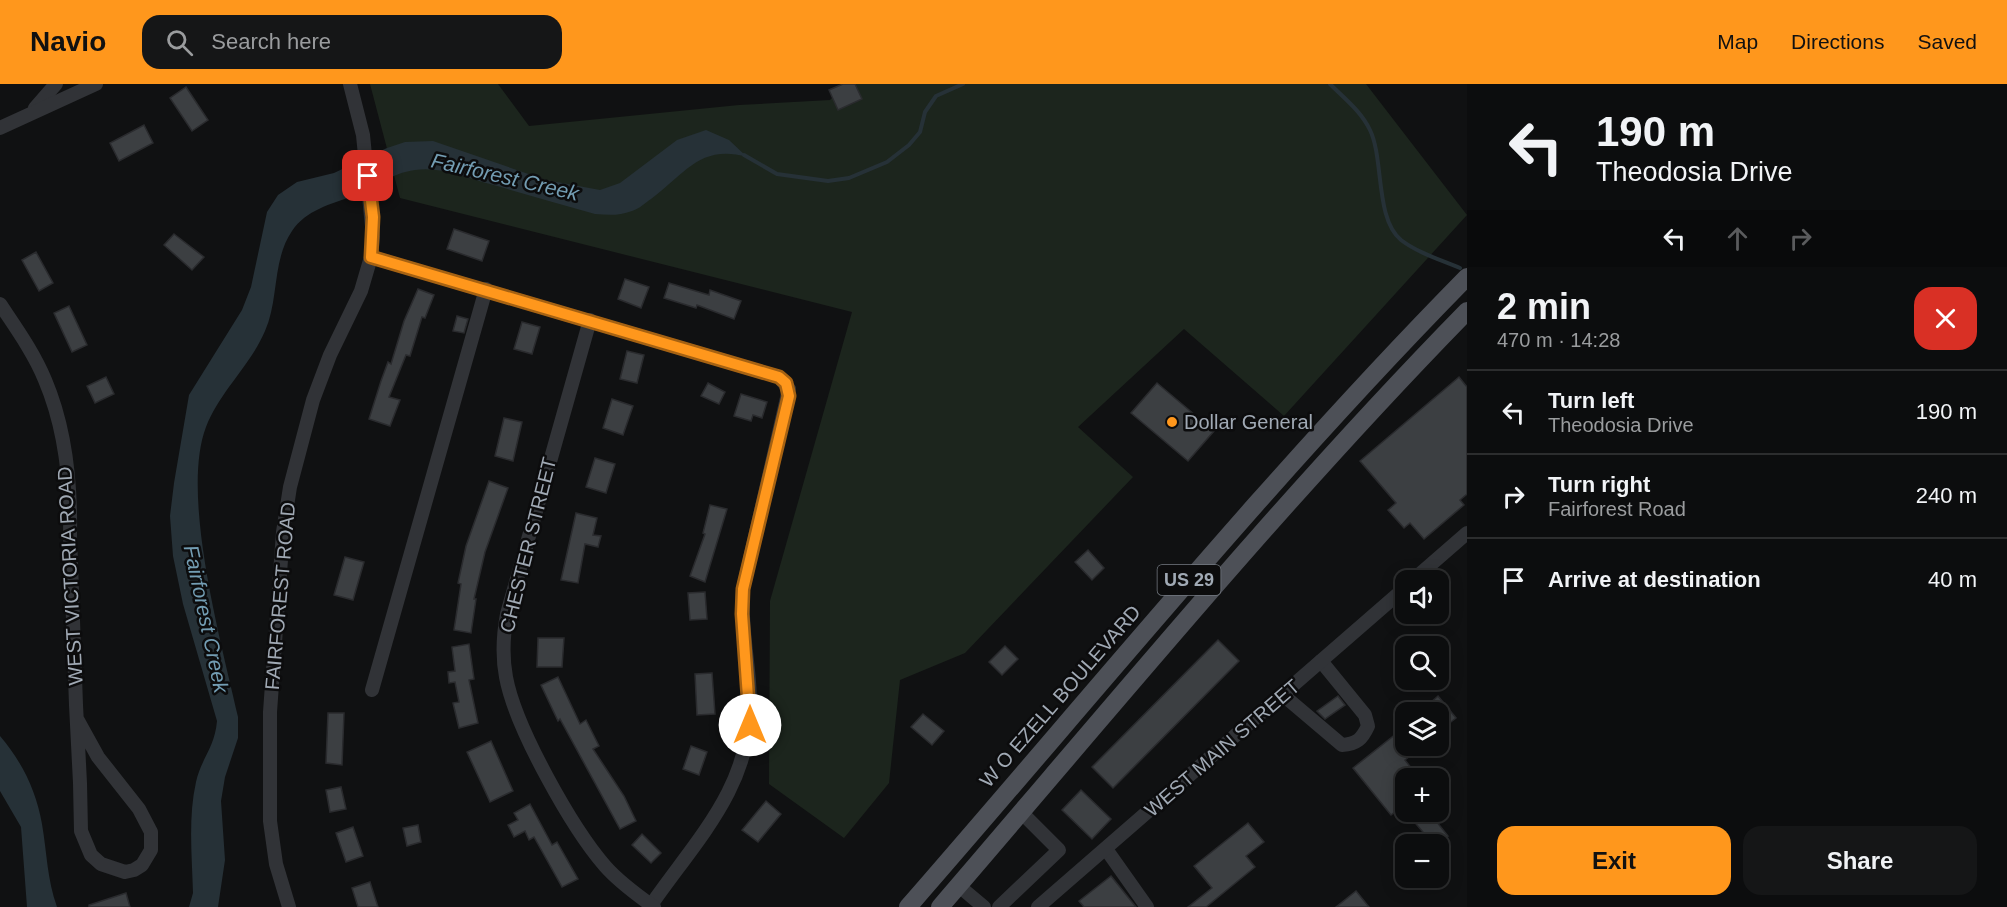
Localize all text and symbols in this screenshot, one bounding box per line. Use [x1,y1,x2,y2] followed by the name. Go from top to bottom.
[142,15,562,69] search box
[30,26,106,57] text: Navio
[163,26,196,59] icon: search
[211,29,331,54] text: Search here
[1717,30,1758,53] text: Map
[1791,30,1884,53] text: Directions
[1917,30,1977,53] text: Saved
[1497,108,1575,186] icon: left
[1596,108,1715,155] text: 190 m
[429,148,582,205] water label: Fairforest Creek
[342,150,393,201] pin
[1596,157,1793,187] text: Theodosia Drive
[351,159,384,192] icon: arrive
[1658,222,1691,255] icon: left
[1721,222,1754,255] icon: ahead
[1784,222,1817,255] icon: right
[1497,286,1591,327] text: 2 min
[1914,287,1977,350] button: close
[1497,329,1620,351] text: 470 m · 14:28
[1548,388,1634,413] text: Turn left
[1497,396,1530,429] icon: left
[1916,399,1977,424] text: 190 m
[1184,411,1313,433] place label: Dollar General
[1548,414,1694,436] text: Theodosia Drive
[1165,415,1179,429] marker: Dollar General
[496,455,560,635] street label: CHESTER STREET
[53,466,87,686] street label: WEST VICTORIA ROAD
[1548,472,1650,497] text: Turn right
[1497,480,1530,513] icon: right
[1916,483,1977,508] text: 240 m
[1548,498,1686,520] text: Fairforest Road
[261,501,299,691] street label: FAIRFOREST ROAD
[180,543,234,696] water label: Fairforest Creek
[1497,564,1530,597] icon: arrive
[1158,565,1220,595] road number: US 29
[1548,567,1761,592] text: Arrive at destination
[1928,567,1977,592] text: 40 m
[1395,570,1449,888] map controls
[1395,570,1449,624] button: sound
[975,601,1145,791] street label: W O EZELL BOULEVARD
[1395,636,1449,690] button: search
[1140,675,1304,821] street label: WEST MAIN STREET
[718,693,782,757] position arrow
[1395,702,1449,756] button: layers
[1395,768,1449,822] button: +
[1497,826,1731,895] button: Exit
[1743,826,1977,895] button: Share
[1395,834,1449,888] button: −

